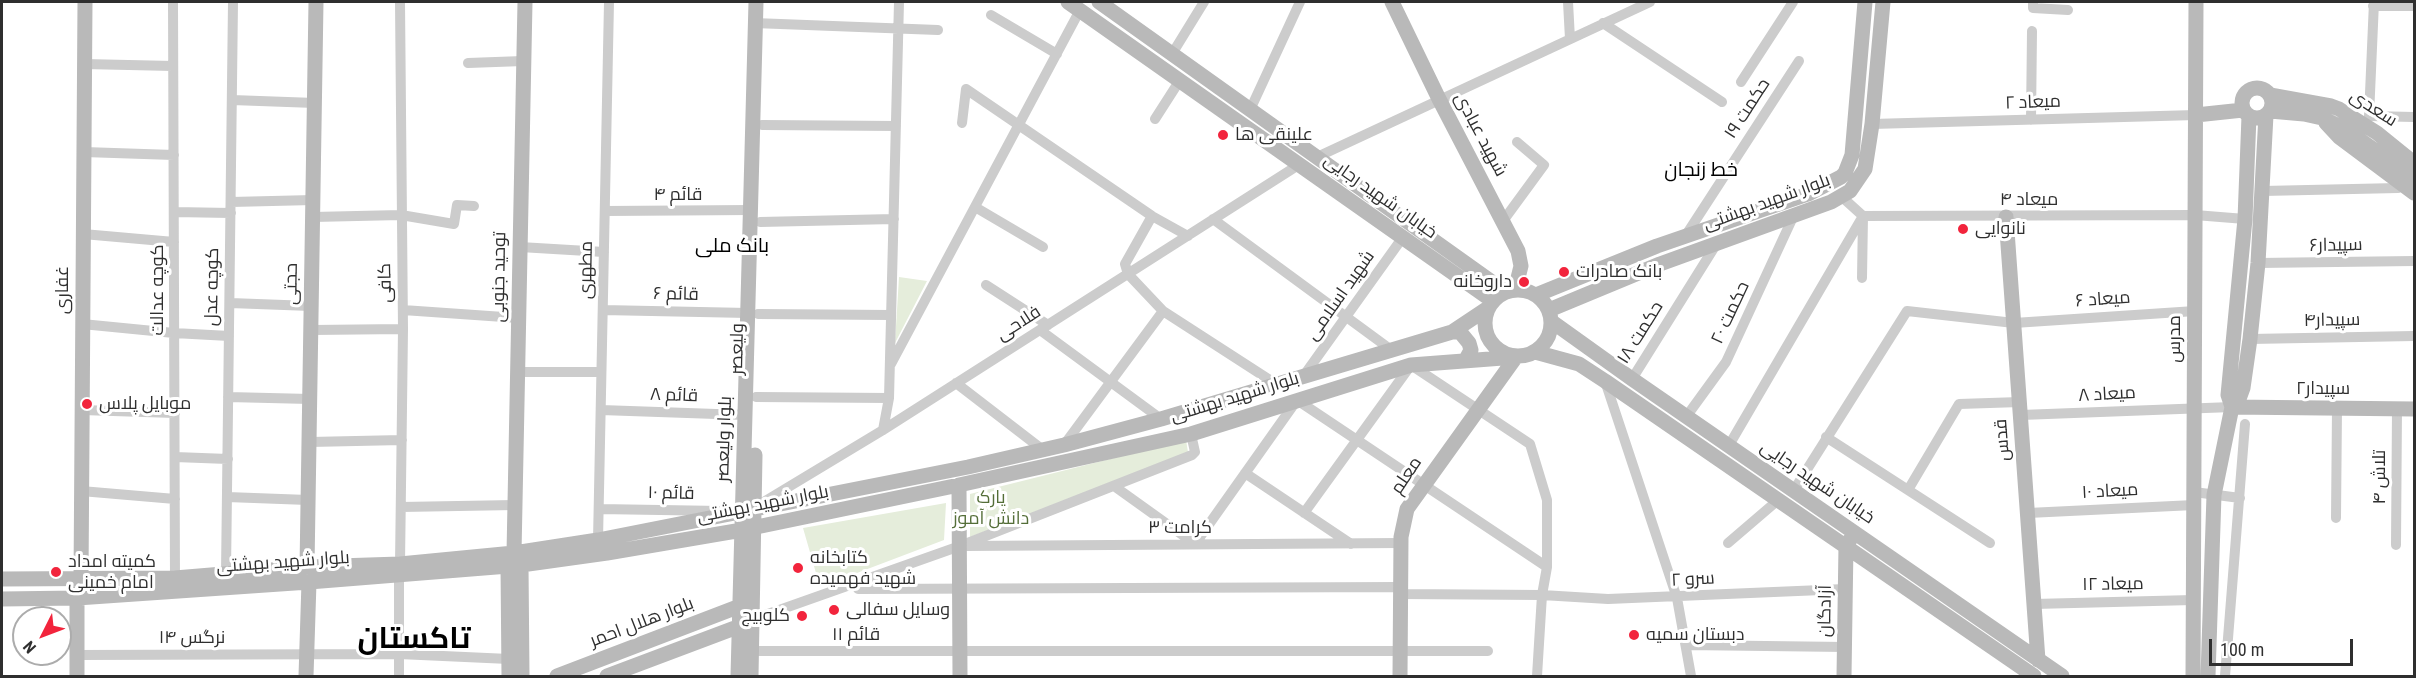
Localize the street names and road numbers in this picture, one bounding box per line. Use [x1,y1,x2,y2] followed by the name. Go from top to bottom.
[1720,75,1776,143] street label: حکمت ۱۹
[2345,86,2401,132] street label: سعدی
[1449,89,1511,181] street label: شهید عبادی
[2005,91,2061,115] street label: میعاد ۲
[1319,150,1441,244] street label: خیابان شهید رجایی
[1701,170,1833,236] street label: بلوار شهید بهشتی
[654,184,702,206] street label: قائم ۴
[2000,189,2058,211] street label: میعاد ۴
[488,231,512,323] street label: توحید جنوبی
[2309,235,2363,257] street label: سپیدار۶
[576,241,598,299] street label: مطهری
[147,245,169,335] street label: کوچه عدالت
[1302,247,1380,345] street label: شهید اسلامی
[202,248,224,326] street label: کوچه عدل
[281,263,303,305] street label: حجتی
[375,263,397,303] street label: کافی
[52,266,74,314] street label: غفاری
[1707,278,1755,348] street label: حکمت ۲۰
[653,284,699,306] street label: قائم ۶
[2075,287,2131,313] street label: میعاد ۶
[1613,298,1669,368] street label: حکمت ۱۸
[993,302,1045,346] street label: فلاحی
[2304,310,2360,332] street label: سپیدار۴
[2164,315,2186,363] street label: مدرس
[727,323,749,375] street label: ولیعصر
[1168,368,1302,428] street label: بلوار شهید بهشتی
[2296,378,2350,400] street label: سپیدار۲
[2078,383,2136,407] street label: میعاد ۸
[650,384,698,408] street label: قائم ۸
[713,396,737,482] street label: بلوار ولیعصر
[1991,418,2015,462] street label: قدس
[1756,437,1878,529] street label: خیابان شهید رجایی
[2369,450,2391,504] street label: تلاش ۴
[1387,453,1427,499] street label: معلم
[2081,480,2139,504] street label: میعاد ۱۰
[695,482,831,528] street label: بلوار شهید بهشتی
[647,483,695,505] street label: قائم ۱۰
[1148,517,1212,539] street label: کرامت ۳
[216,548,350,578] street label: بلوار شهید بهشتی
[1671,568,1715,592] street label: سرو ۲
[2082,574,2144,596] street label: میعاد ۱۲
[1815,585,1837,637] street label: آزادگان
[587,593,697,653] street label: بلوار هلال احمر
[832,624,880,646] street label: قائم ۱۱
[159,627,225,649] street label: نرگس ۱۴

